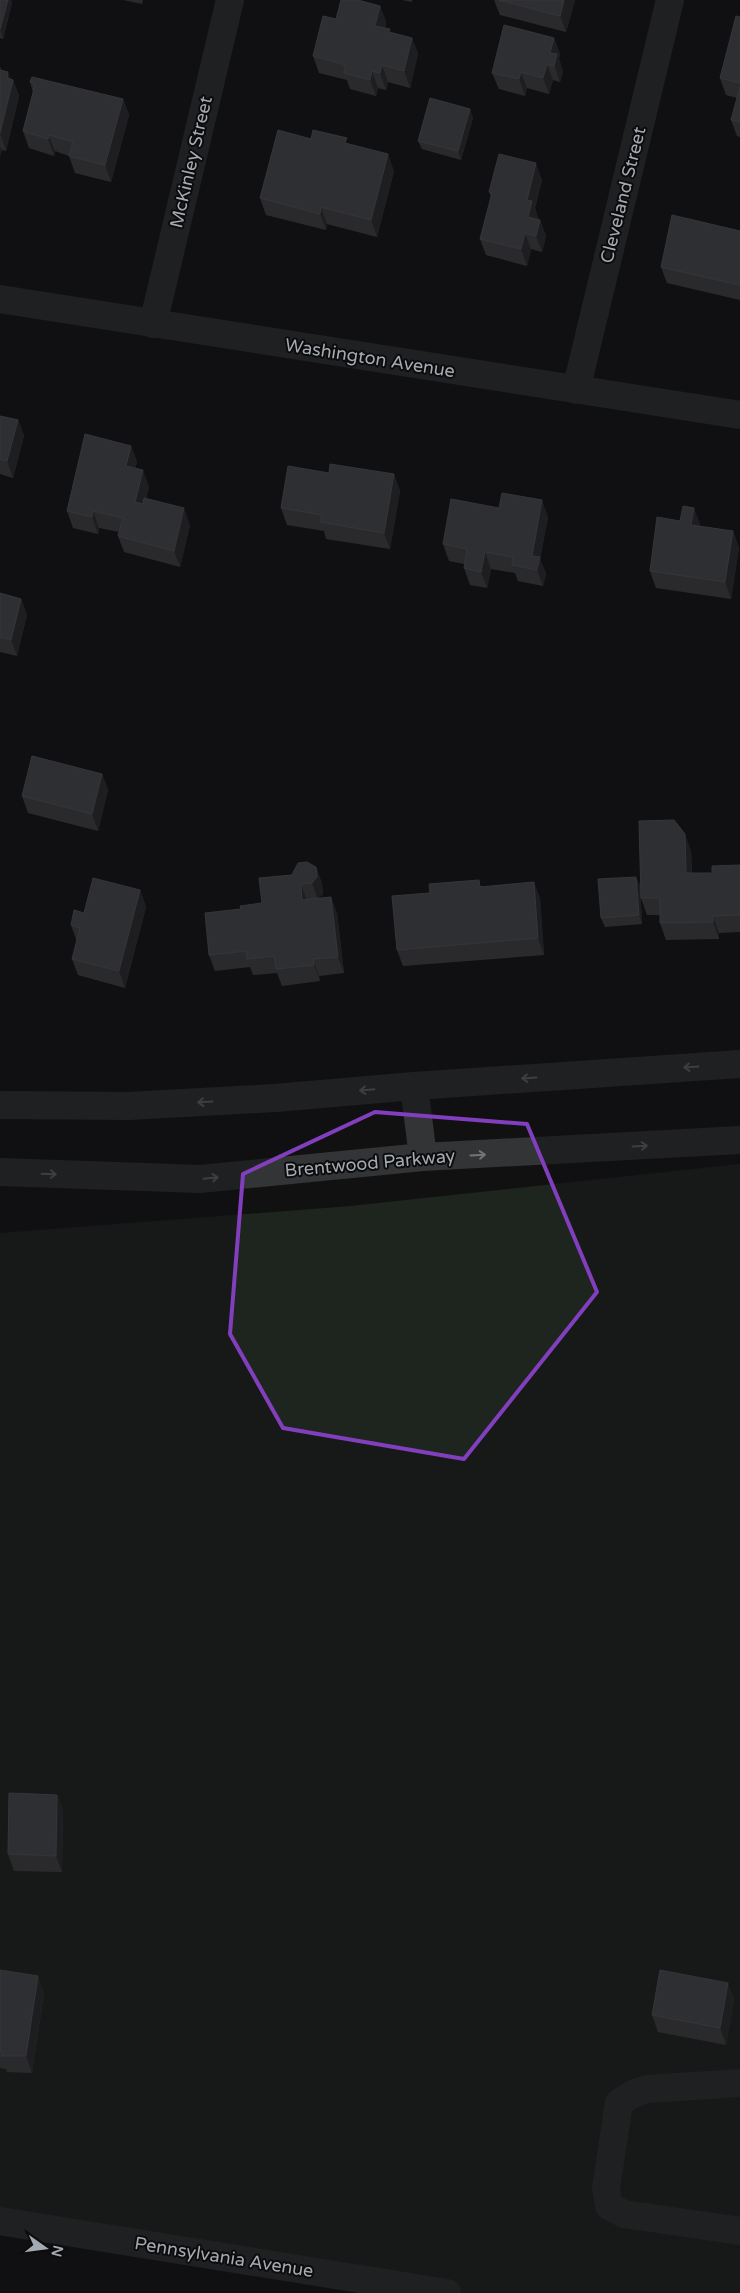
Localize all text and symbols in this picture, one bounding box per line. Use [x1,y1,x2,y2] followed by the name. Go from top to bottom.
[165,94,217,230] street label: McKinley Street
[595,124,651,265] street label: Cleveland Street
[283,334,457,382] street label: Washington Avenue
[684,1063,700,1072] one-way arrow
[521,1073,537,1082] one-way arrow
[359,1085,375,1095] one-way arrow
[197,1097,213,1106] one-way arrow
[632,1141,648,1150] one-way arrow
[284,1145,456,1181] street label: Brentwood Parkway
[469,1150,485,1159] one-way arrow
[40,1169,56,1178] one-way arrow
[203,1173,219,1183] one-way arrow
[20,2223,70,2273] north arrow
[133,2232,315,2282] street label: Pennsylvania Avenue
[48,2244,67,2259] text: N

